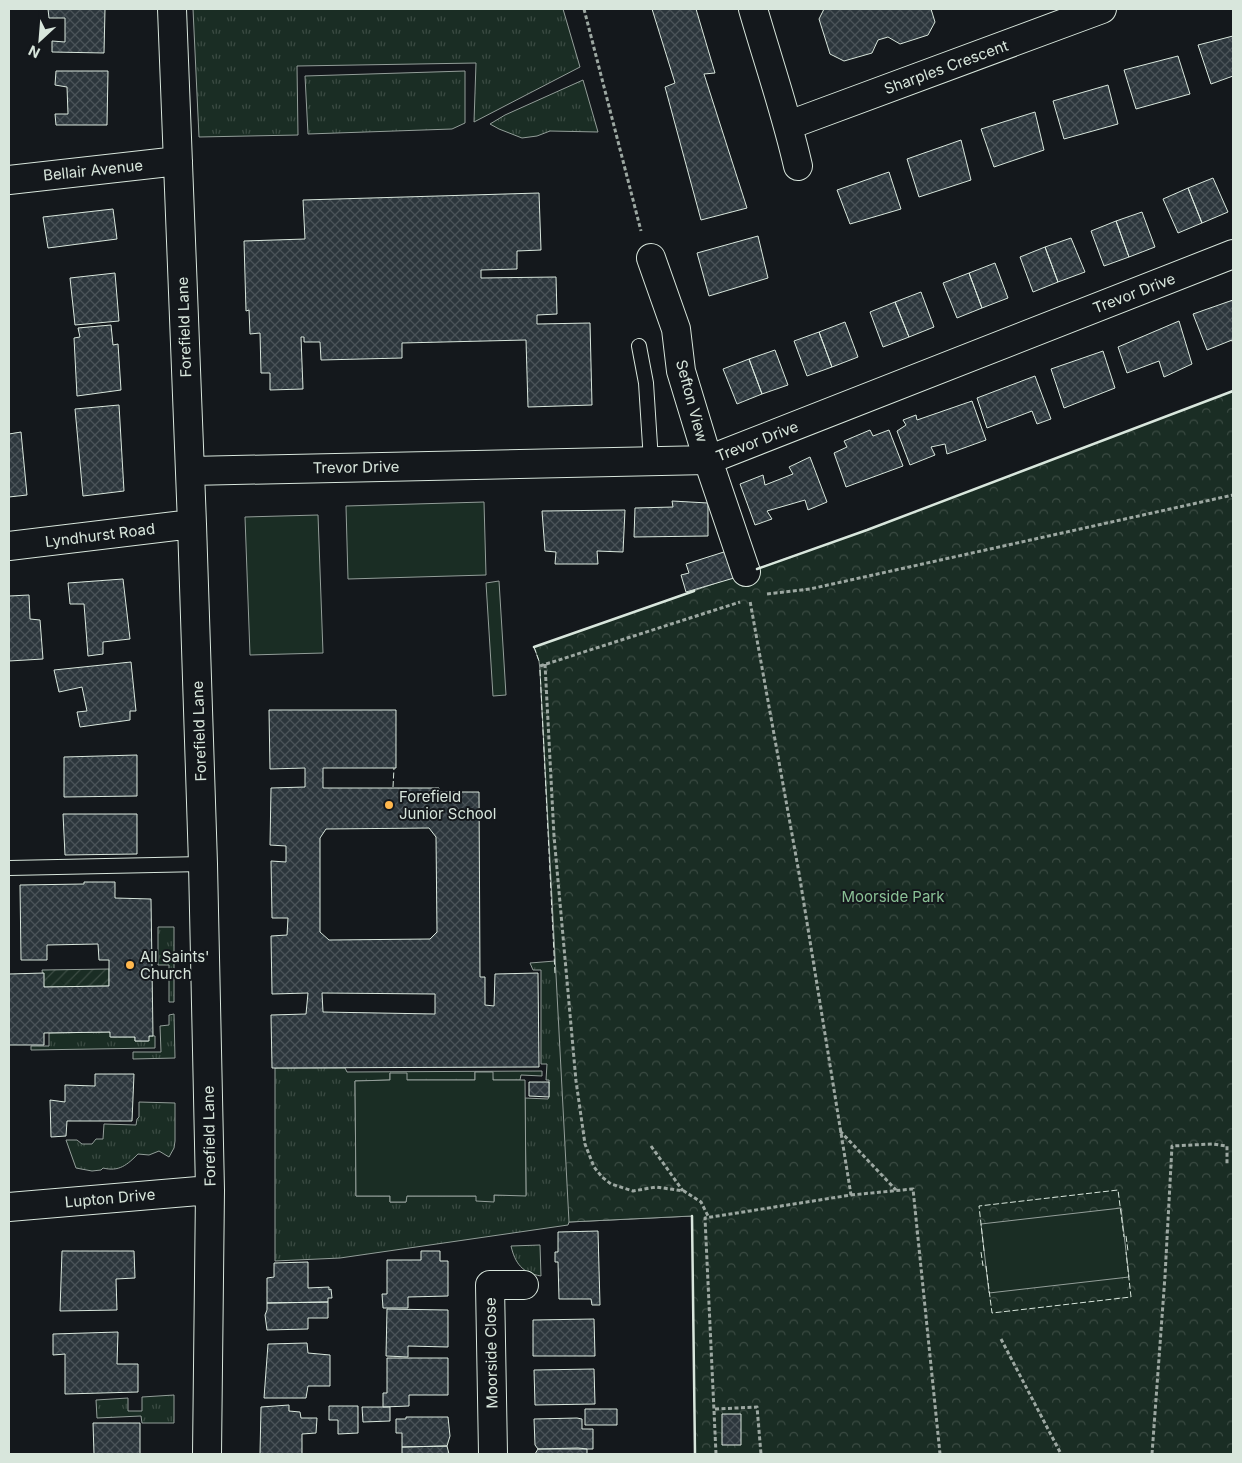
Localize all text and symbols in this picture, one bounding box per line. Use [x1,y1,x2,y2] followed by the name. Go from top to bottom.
[15,15,65,65] north arrow
[881,36,1011,98] street label: Sharples Crescent
[26,42,43,62] text: N
[42,155,144,185] street label: Bellair Avenue
[1090,269,1178,317] street label: Trevor Drive
[173,276,195,378] street label: Forefield Lane
[672,357,712,445] street label: Sefton View
[713,417,801,465] street label: Trevor Drive
[312,457,400,477] street label: Trevor Drive
[44,519,156,551] street label: Lyndhurst Road
[188,680,210,782] street label: Forefield Lane
[399,787,496,823] place label: Forefield Junior School
[383,799,395,811] marker: Forefield Junior School
[841,887,945,906] park label: Moorside Park
[140,947,210,983] place label: All Saints' Church
[124,959,136,971] marker: All Saints' Church
[199,1085,219,1187] street label: Forefield Lane
[64,1185,156,1211] street label: Lupton Drive
[481,1297,501,1409] street label: Moorside Close

